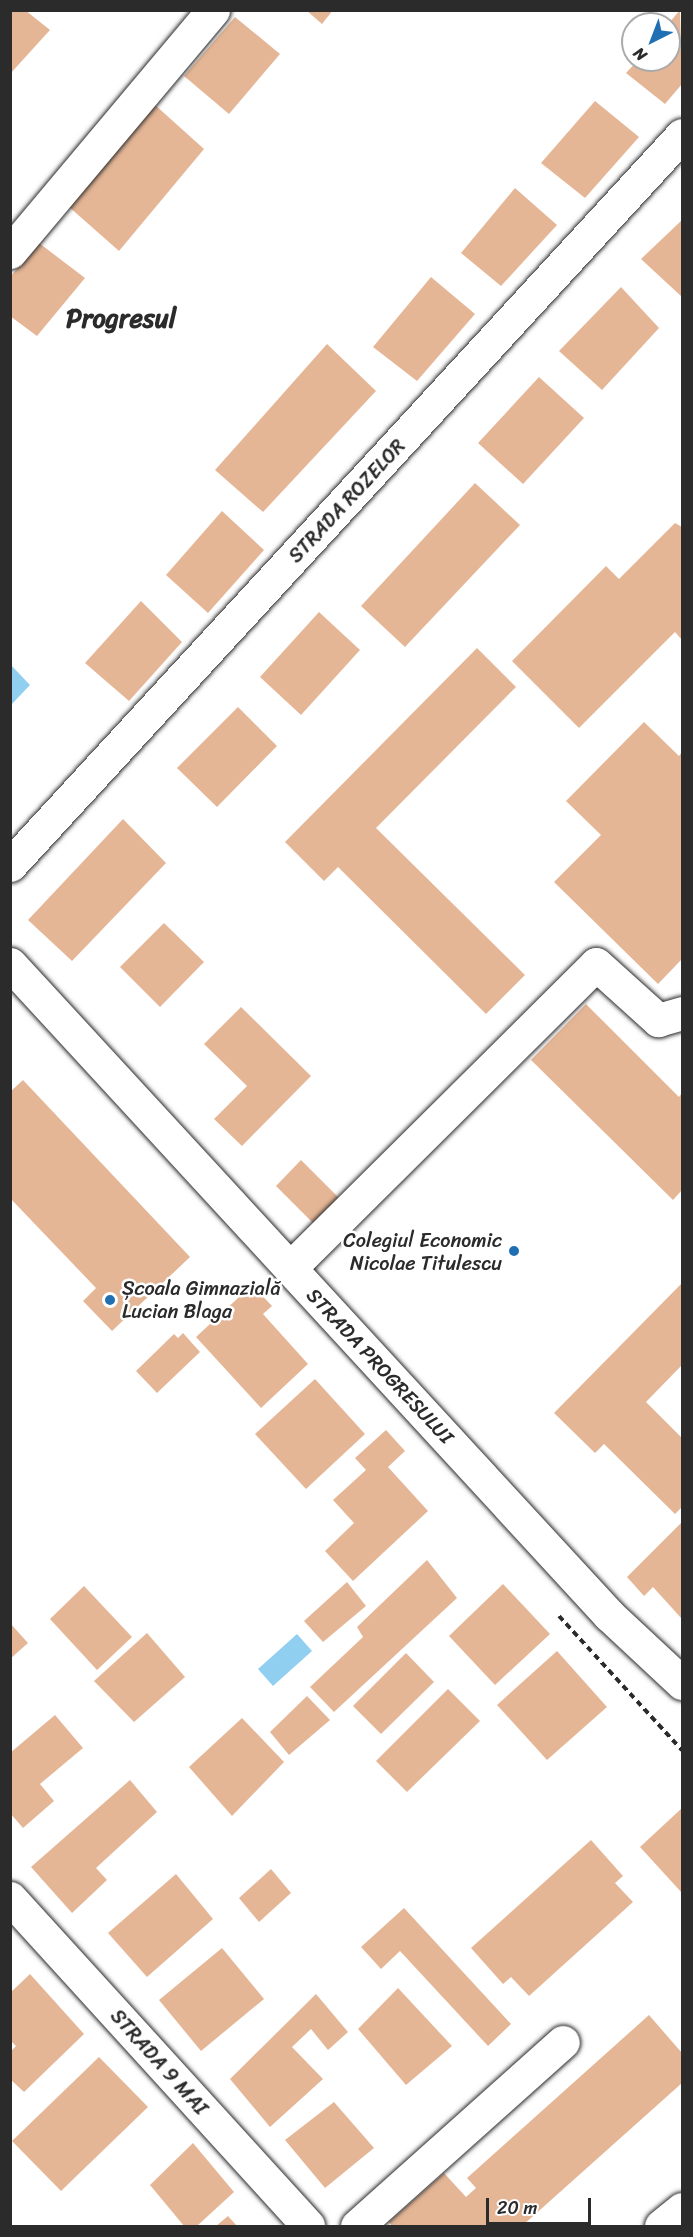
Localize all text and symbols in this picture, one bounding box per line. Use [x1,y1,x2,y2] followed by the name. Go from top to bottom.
[621,12,681,72] north arrow
[626,40,654,69] text: N
[66,303,176,335] district label: Progresul
[284,434,410,568] street label: STRADA ROZELOR
[343,1228,502,1275] place label: Colegiul Economic Nicolae Titulescu
[507,1244,521,1258] marker: Colegiul Economic Nicolae Titulescu
[122,1276,281,1323] place label: Școala Gimnazială Lucian Blaga
[301,1283,459,1449] street label: STRADA PROGRESULUI
[103,1293,117,1307] marker: Școala Gimnazială Lucian Blaga
[106,2005,212,2119] street label: STRADA 9 MAI
[489,2186,594,2224] scale bar
[497,2192,537,2224] text: 20 m

